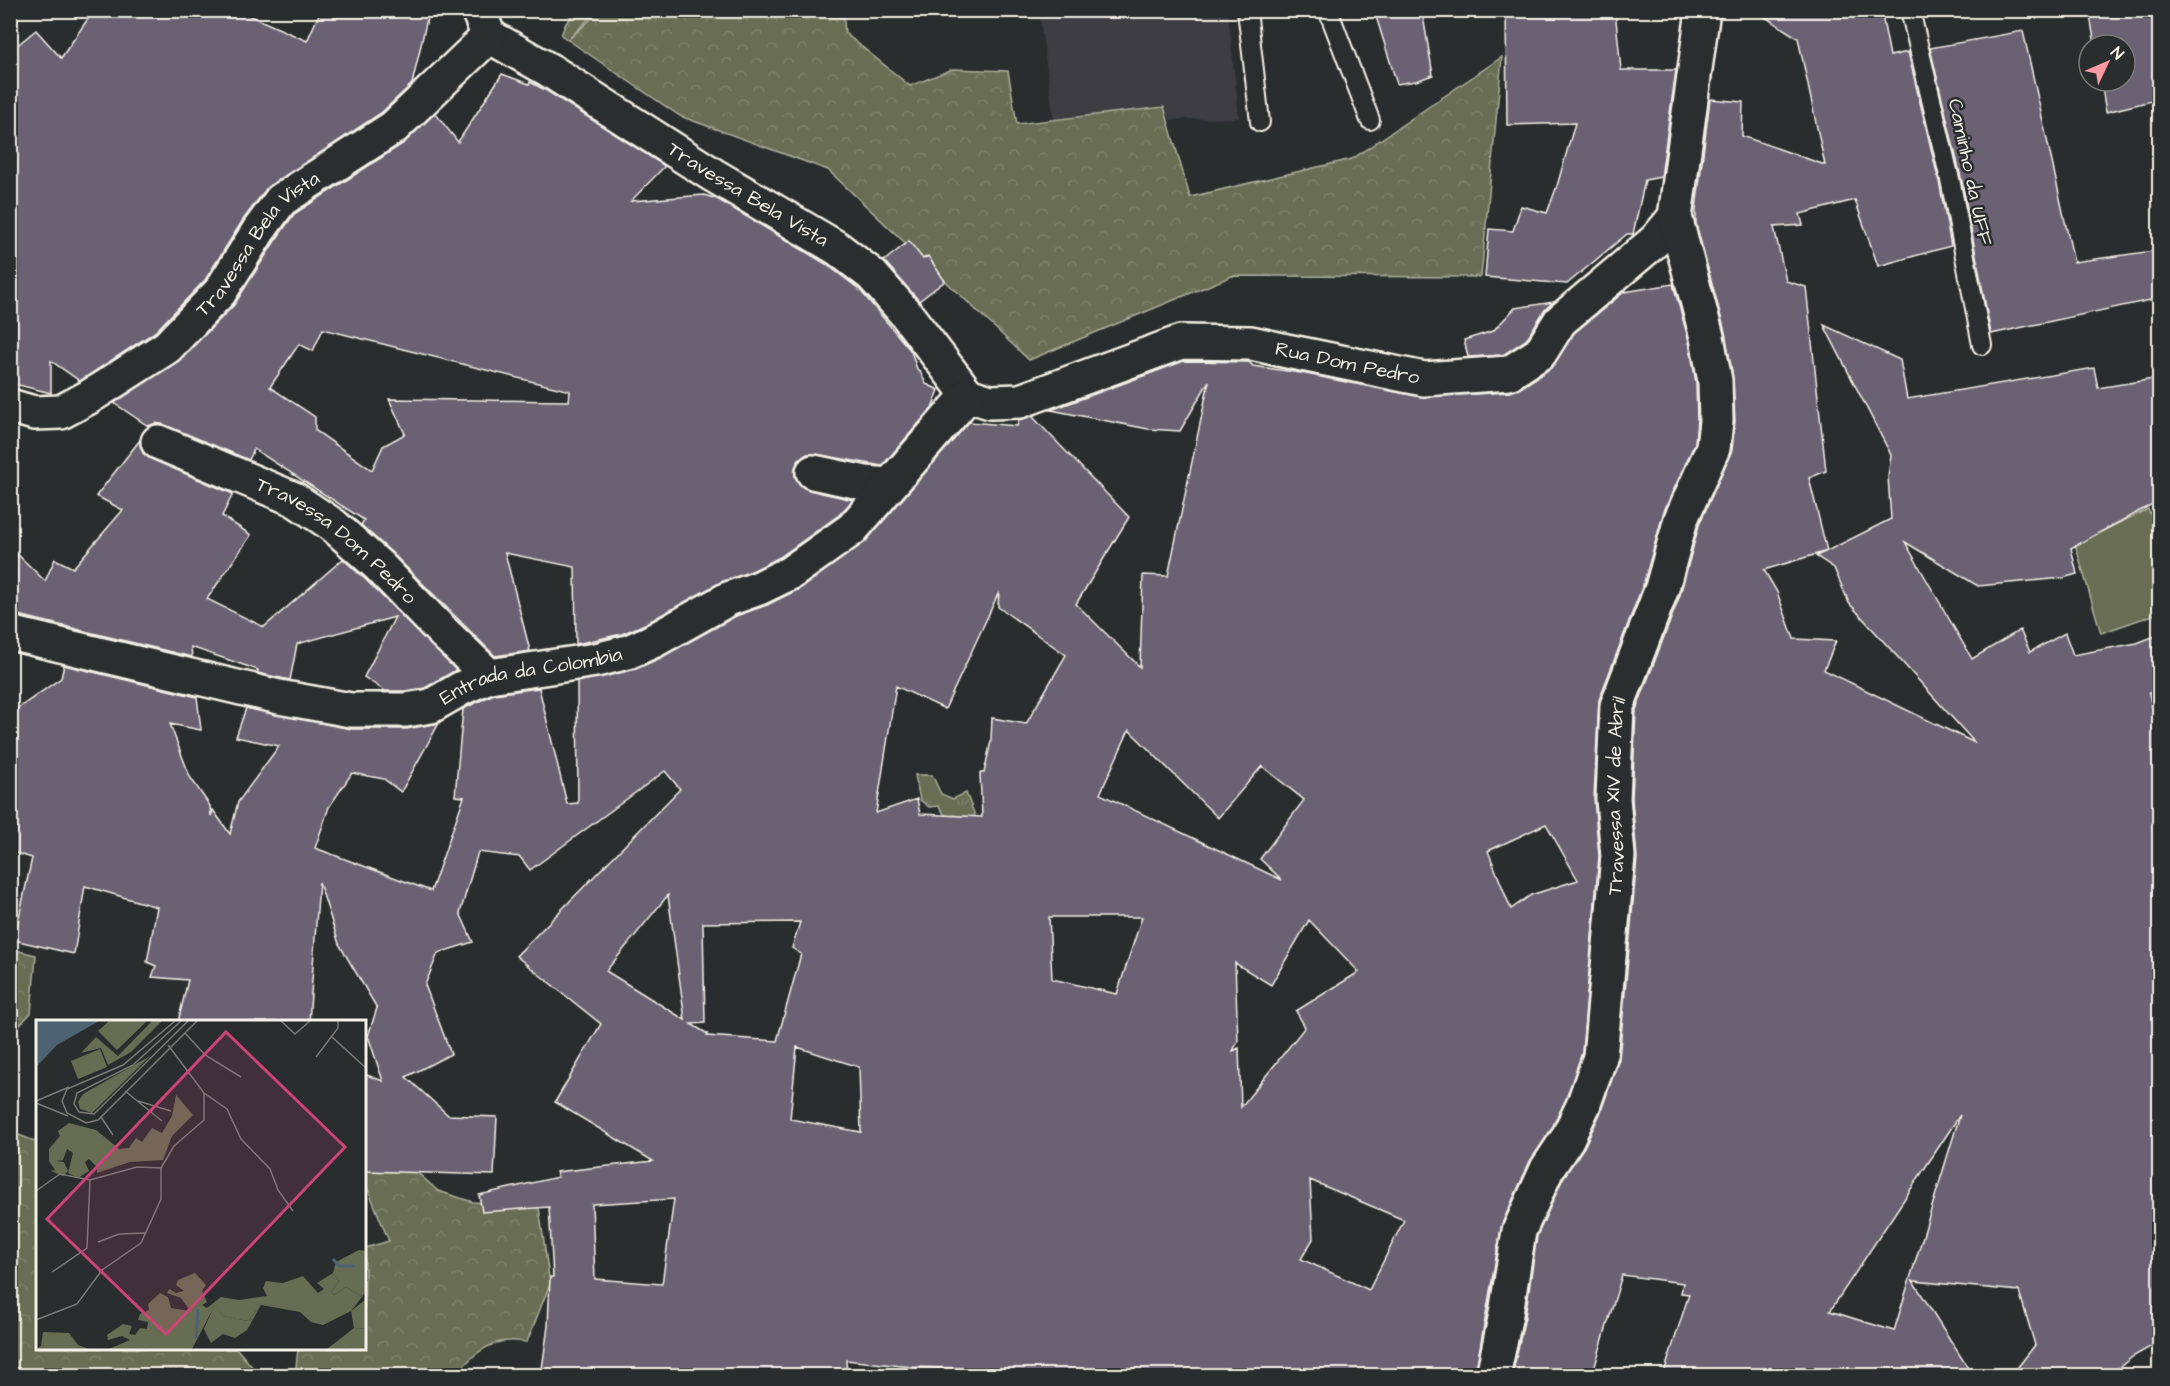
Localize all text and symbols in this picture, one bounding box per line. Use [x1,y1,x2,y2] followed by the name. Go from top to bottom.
[2077,33,2137,93] north arrow
[2106,42,2128,65] text: N
[1941,96,1999,248] street label: Caminho da UFF
[662,135,834,254] street label: Travessa Bela Vista
[189,165,325,323] street label: Travessa Bela Vista
[1272,335,1422,392] street label: Rua Dom Pedro
[252,471,423,611] street label: Travessa Dom Pedro
[434,640,625,712] street label: Entrada da Colombia
[1599,692,1633,896] street label: Travessa XIV de Abril
[36,1020,366,1350] inset map

